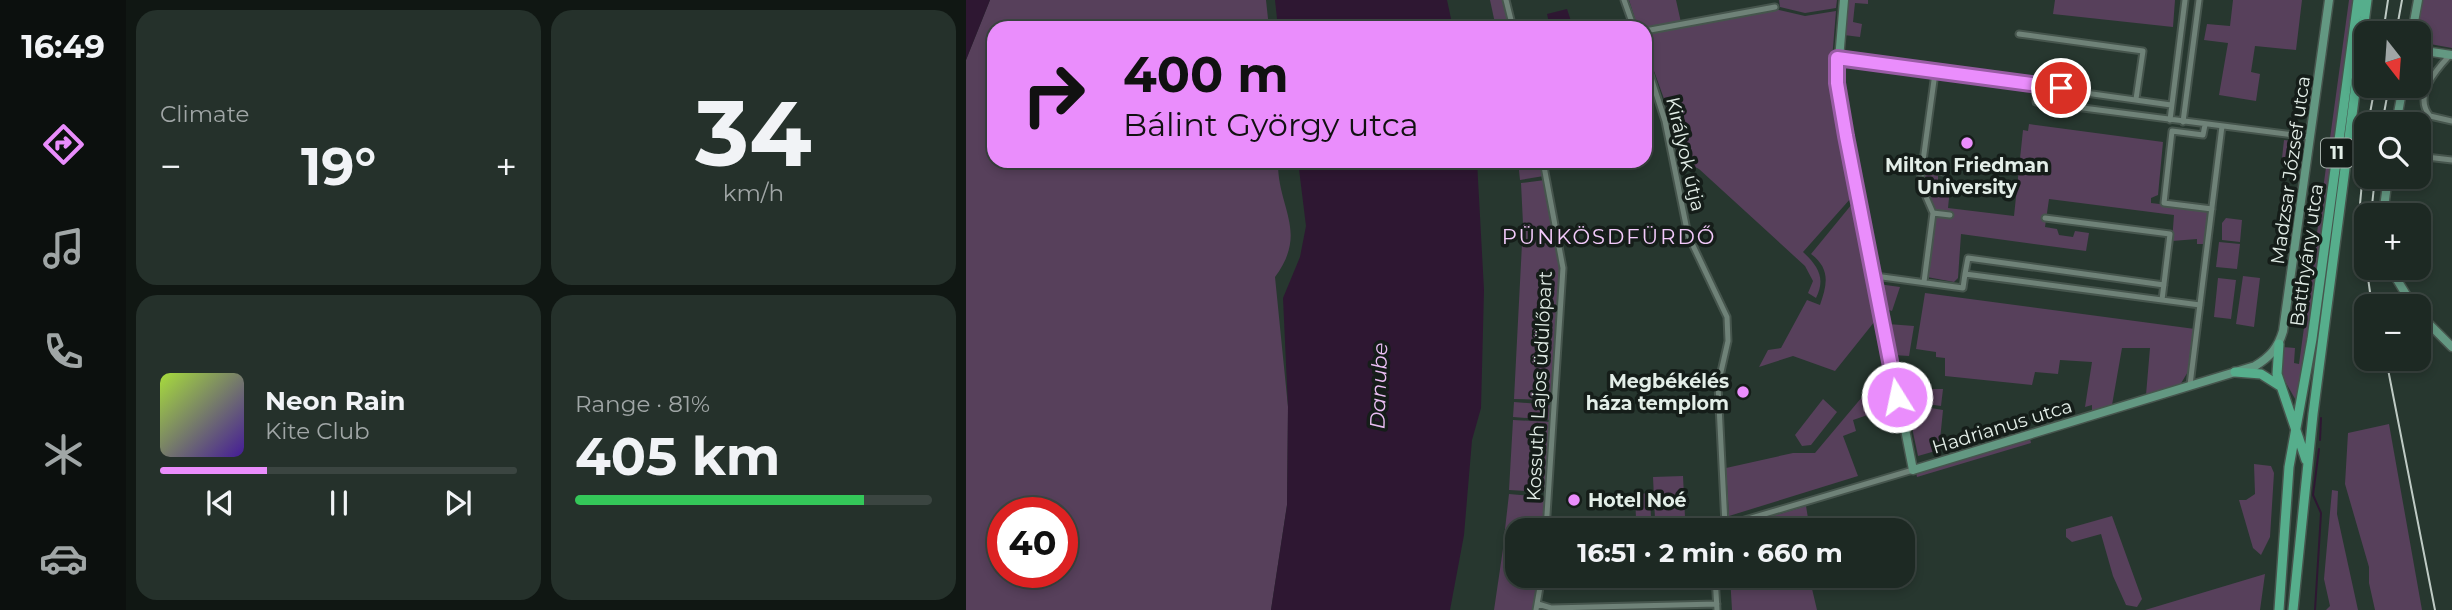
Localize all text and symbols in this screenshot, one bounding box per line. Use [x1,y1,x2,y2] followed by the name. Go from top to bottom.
[2354,21,2431,98] north arrow
[2354,21,2431,371] map controls
[21,27,105,66] text: 16:49
[1123,45,1289,104] text: 400 m
[1008,49,1099,140] icon: right
[2031,58,2091,118] pin
[2042,69,2080,107] icon: arrive
[2266,74,2315,266] street label: Madzsar József utca
[695,78,812,189] text: 34
[1661,95,1710,214] street label: Királyok útja
[160,100,249,128] text: Climate
[1123,105,1419,144] text: Bálint György utca
[2354,112,2431,189] button: search
[39,120,88,169] icon: directions
[301,135,376,198] text: 19°
[1959,135,1975,151] marker: Milton Friedman University
[2321,138,2353,168] road number: 11
[160,143,182,190] text: −
[495,143,517,190] text: +
[1885,154,2049,199] place label: Milton Friedman University
[723,179,784,207] text: km/h
[2285,182,2328,328] street label: Batthyány utca
[2354,203,2431,280] button: +
[39,224,88,273] icon: music
[1502,224,1716,249] district label: PÜNKÖSDFÜRDŐ
[1522,270,1557,502] street label: Kossuth Lajos üdülőpart
[2354,294,2431,371] button: −
[39,327,88,376] icon: phone
[1364,342,1393,430] water label: Danube
[1860,360,1934,434] position arrow
[1586,370,1729,415] place label: Megbékélés háza templom
[1735,384,1751,400] marker: Megbékélés háza templom
[265,385,406,417] text: Neon Rain
[575,390,710,418] text: Range · 81%
[1929,394,2075,459] street label: Hadrianus utca
[265,417,370,445] text: Kite Club
[575,425,780,488] text: 405 km
[39,430,88,479] icon: climate
[201,484,239,522] icon: previous
[320,484,358,522] icon: pause
[439,484,477,522] icon: next
[1588,489,1687,512] place label: Hotel Noé
[1566,492,1582,508] marker: Hotel Noé
[987,497,1078,588] speed limit sign: 40
[39,534,88,583] icon: car
[1577,537,1843,569] text: 16:51 · 2 min · 660 m

